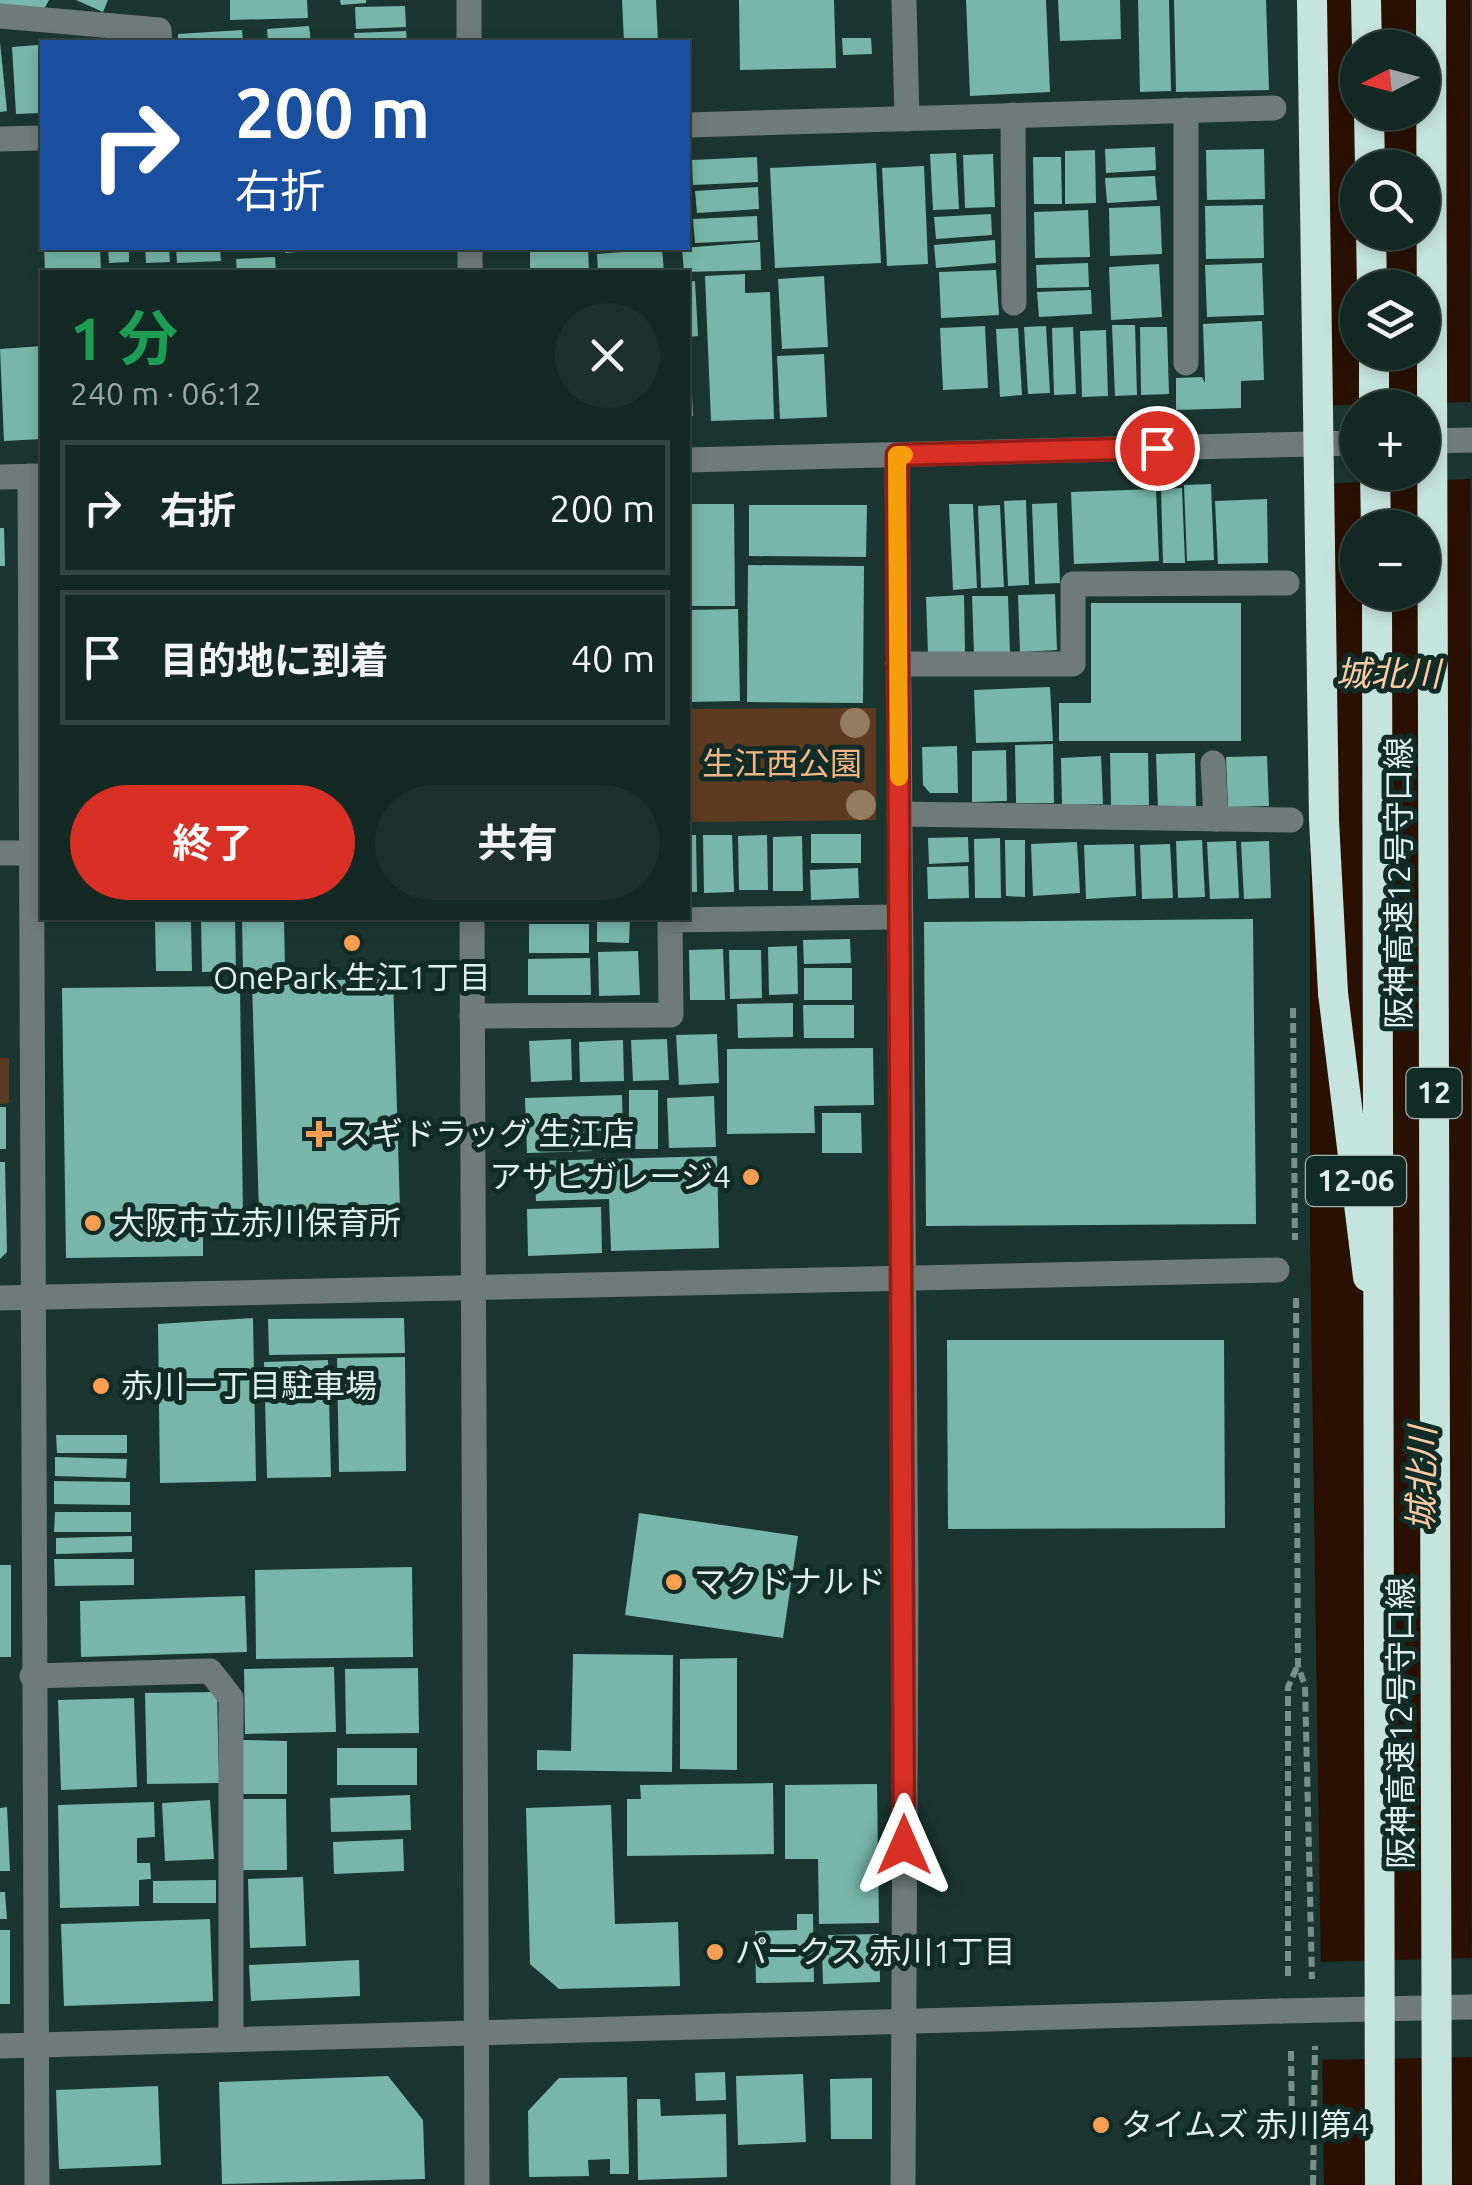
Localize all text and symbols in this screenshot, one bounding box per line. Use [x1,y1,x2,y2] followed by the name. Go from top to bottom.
[1340,30,1440,130] north arrow
[1340,30,1440,610] map controls
[235,73,430,151] text: 200 m
[70,80,200,210] icon: right
[1340,150,1440,250] button: search
[235,165,325,216] text: 右折
[1340,270,1440,370] button: layers
[555,303,660,408] button: close
[70,304,178,371] text: 1 分
[70,375,262,411] text: 240 m · 06:12
[1340,390,1440,490] button: +
[1115,406,1200,491] pin
[1130,421,1185,476] icon: arrive
[75,480,130,535] icon: right
[549,487,655,529] text: 200 m
[160,489,236,531] text: 右折
[1340,510,1440,610] button: −
[75,630,130,685] icon: arrive
[571,637,655,679] text: 40 m
[160,639,388,681] text: 目的地に到着
[1335,653,1444,693] water label: 城北川
[1380,737,1416,1029] street label: 阪神高速12号守口線
[702,745,862,781] park label: 生江西公園
[70,785,355,900] button: 終了
[375,785,660,900] button: 共有
[341,932,363,954] marker: OnePark 生江1丁目
[213,959,491,995] place label: OnePark 生江1丁目
[1406,1068,1462,1118] road number: 12
[339,1115,634,1151] place label: スギドラッグ 生江店
[308,1123,330,1145] marker: スギドラッグ 生江店
[1306,1156,1406,1206] road number: 12-06
[490,1158,731,1194] place label: アサヒガレージ4
[740,1166,762,1188] marker: アサヒガレージ4
[113,1204,401,1240] place label: 大阪市立赤川保育所
[82,1212,104,1234] marker: 大阪市立赤川保育所
[121,1367,377,1403] place label: 赤川一丁目駐車場
[90,1375,112,1397] marker: 赤川一丁目駐車場
[1400,1422,1442,1532] water label: 城北川
[694,1563,886,1599] place label: マクドナルド
[663,1571,685,1593] marker: マクドナルド
[1382,1577,1418,1869] street label: 阪神高速12号守口線
[852,1793,956,1897] position arrow
[735,1933,1015,1969] place label: パークス 赤川1丁目
[704,1941,726,1963] marker: パークス 赤川1丁目
[1121,2106,1370,2142] place label: タイムズ 赤川第4
[1090,2114,1112,2136] marker: タイムズ 赤川第4

